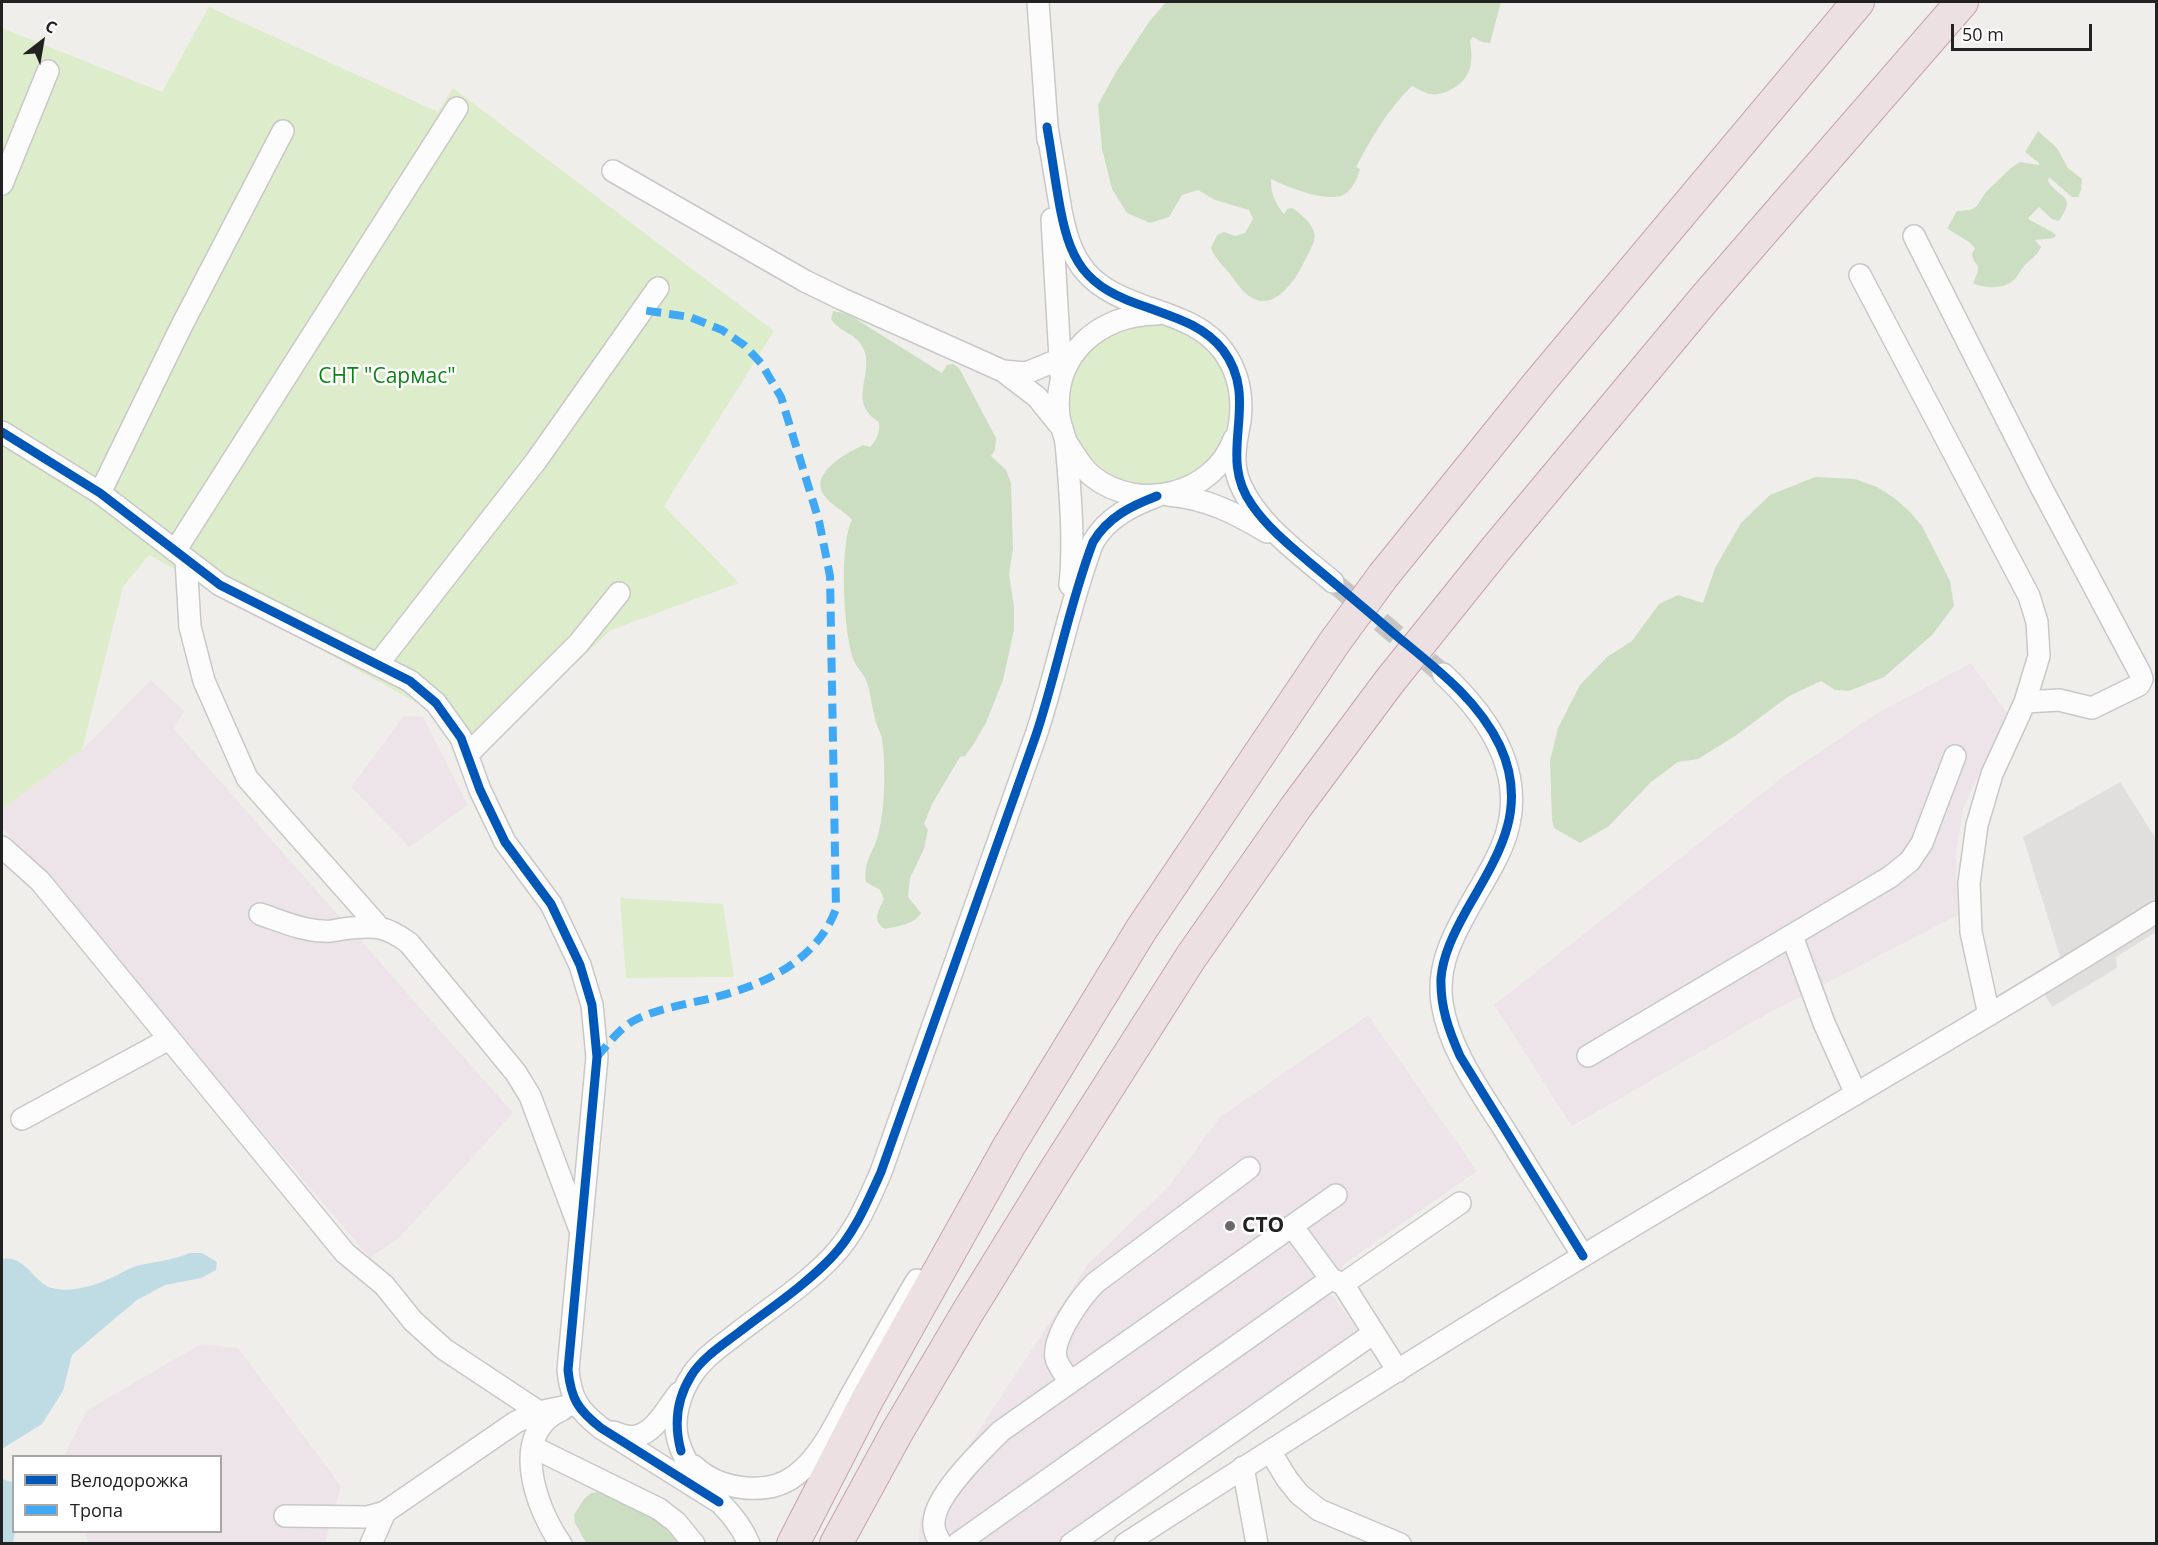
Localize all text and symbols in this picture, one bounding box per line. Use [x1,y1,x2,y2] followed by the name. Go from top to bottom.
[12,12,72,72] north arrow
[1954,12,2095,50] scale bar
[41,15,61,39] text: С
[1962,22,2004,46] text: 50 m
[318,364,456,390] park label: СНТ "Сармас"
[1242,1213,1284,1239] place label: СТО
[1223,1219,1237,1233] marker: СТО
[12,1455,222,1533] legend
[70,1468,188,1492] text: Велодорожка
[70,1498,123,1522] text: Тропа

